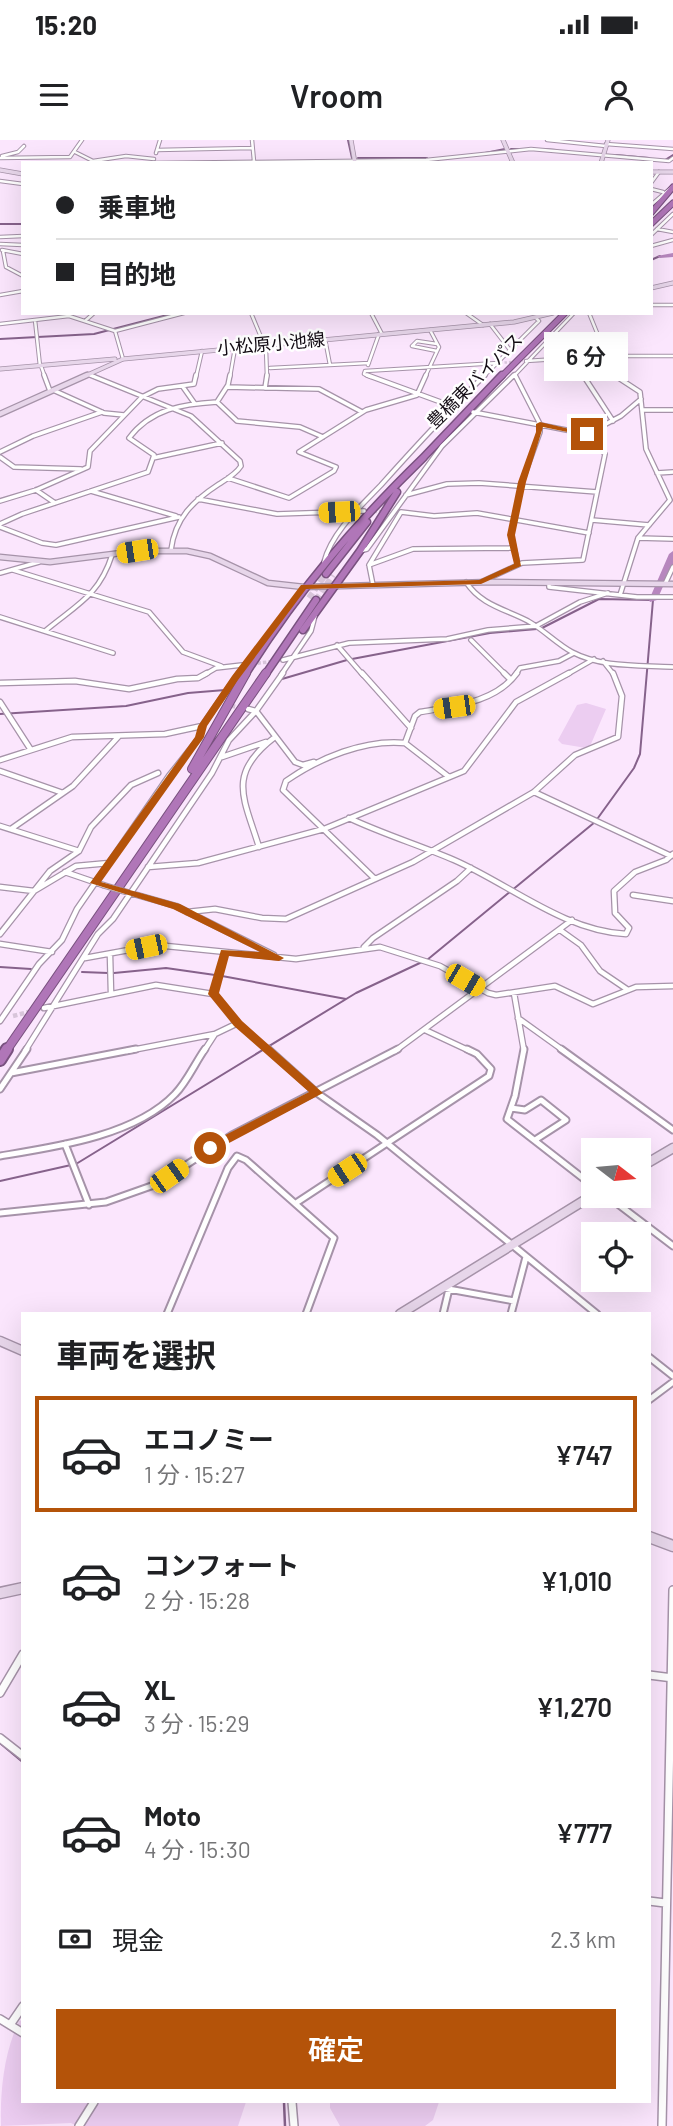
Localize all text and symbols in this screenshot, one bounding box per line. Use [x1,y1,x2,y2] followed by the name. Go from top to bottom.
[35,9,97,40] text: 15:20
[35,76,73,114] icon: menu
[290,76,383,114] text: Vroom
[600,76,638,114] icon: person
[98,191,176,222] text: 乗車地
[98,258,176,289] text: 目的地
[216,327,326,359] street label: 小松原小池線
[422,328,526,432] street label: 豊橋東バイパス
[545,332,629,382] callout: 6 分
[566,342,606,370] text: 6 分
[571,418,603,450] route end
[318,500,361,524] car
[115,537,160,565] car
[432,694,477,720] car
[124,932,169,962] car
[442,960,489,1000] car
[194,1132,226,1164] route start
[581,1138,651,1208] north arrow
[581,1138,651,1292] map controls
[324,1150,371,1190] car
[146,1155,193,1197] car
[581,1222,651,1292] button: locate
[56,1335,216,1373] text: 車両を選択
[60,1423,123,1486] icon: car
[144,1423,274,1454] text: エコノミー
[555,1439,612,1470] text: ¥747
[144,1460,245,1488] text: 1 分 · 15:27
[60,1549,123,1612] icon: car
[144,1549,299,1580] text: コンフォート
[541,1565,612,1596] text: ¥1,010
[144,1586,250,1614] text: 2 分 · 15:28
[144,1674,175,1705] text: XL
[60,1675,123,1738] icon: car
[536,1691,612,1722] text: ¥1,270
[144,1709,249,1737] text: 3 分 · 15:29
[144,1800,201,1831] text: Moto
[60,1801,123,1864] icon: car
[556,1817,612,1848] text: ¥777
[144,1835,251,1863] text: 4 分 · 15:30
[56,1920,94,1958] icon: cash
[112,1924,164,1955] text: 現金
[550,1925,616,1953] text: 2.3 km
[56,2009,616,2089] button: 確定

